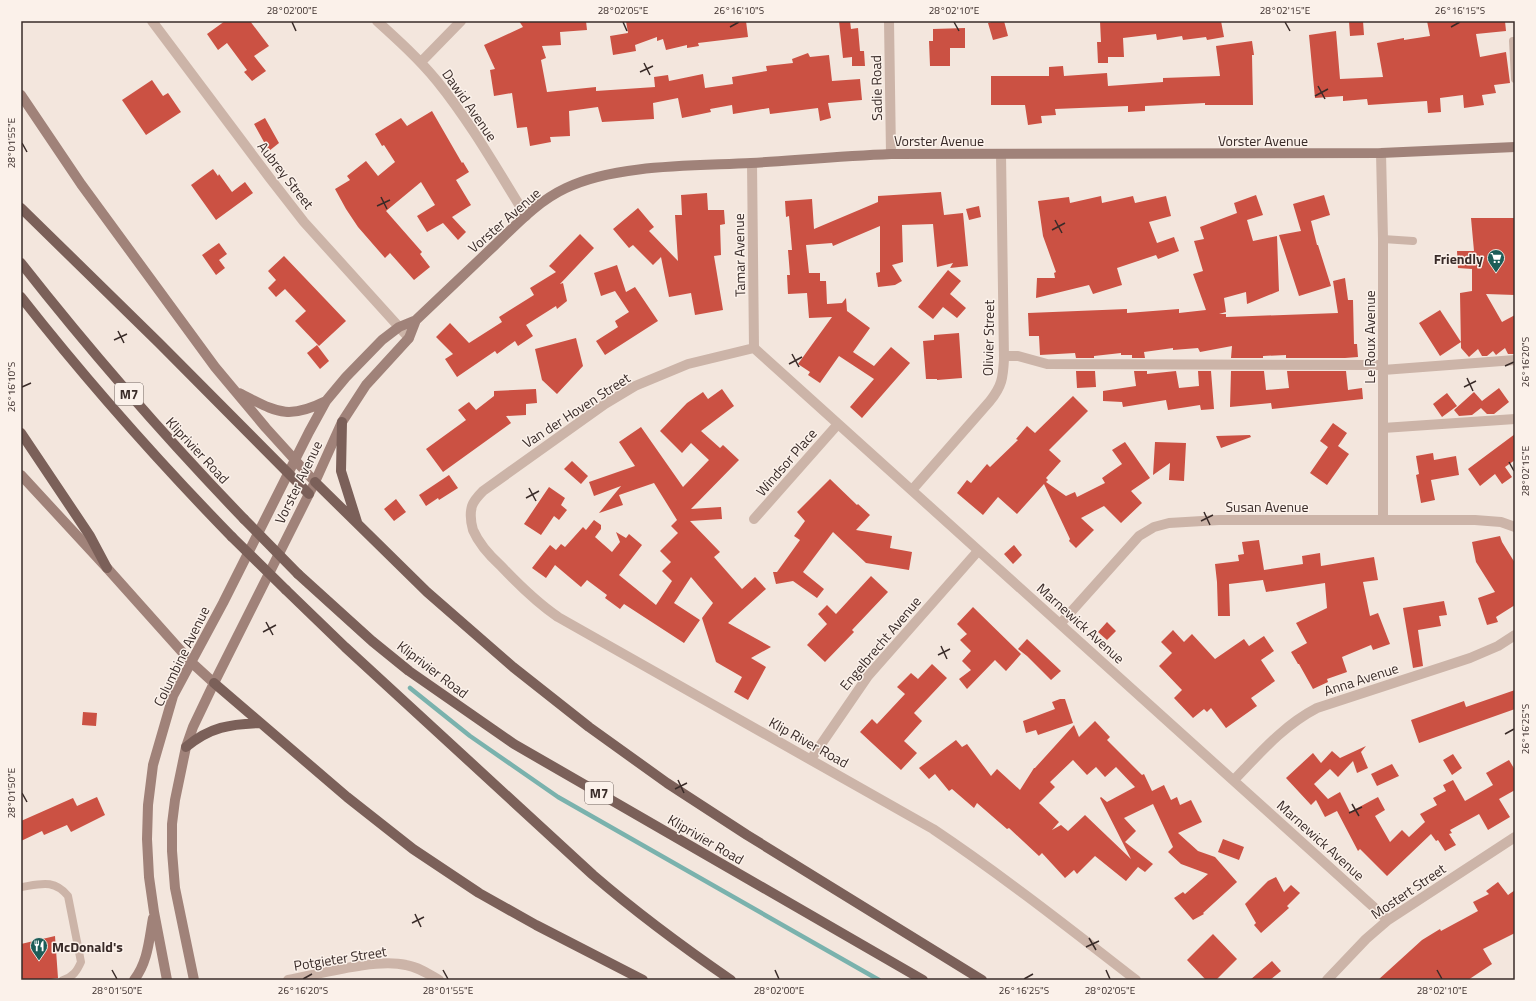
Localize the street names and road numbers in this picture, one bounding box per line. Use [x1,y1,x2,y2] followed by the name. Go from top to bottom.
[865,55,887,121] street label: Sadie Road
[437,65,503,145] street label: Dawid Avenue
[894,130,984,151] street label: Vorster Avenue
[1218,130,1308,151] street label: Vorster Avenue
[253,137,319,213] street label: Aubrey Street
[463,183,545,257] street label: Vorster Avenue
[728,213,750,297] street label: Tamar Avenue
[1359,290,1380,384] street label: Le Roux Avenue
[977,300,999,376] street label: Olivier Street
[518,367,634,453] street label: Van der Hoven Street
[115,383,143,405] road number: M7
[161,412,235,488] street label: Kliprivier Road
[751,423,821,501] street label: Windsor Place
[269,437,327,527] street label: Vorster Avenue
[1226,496,1308,517] street label: Susan Avenue
[1033,578,1129,668] street label: Marnewick Avenue
[834,591,926,695] street label: Engelbrecht Avenue
[148,602,214,710] street label: Columbine Avenue
[393,635,473,703] street label: Kliprivier Road
[1321,657,1401,701] street label: Anna Avenue
[765,711,853,773] street label: Klip River Road
[585,782,613,804] road number: M7
[1273,795,1369,885] street label: Marnewick Avenue
[664,809,748,869] street label: Kliprivier Road
[1366,858,1450,924] street label: Mostert Street
[292,940,388,976] street label: Potgieter Street

